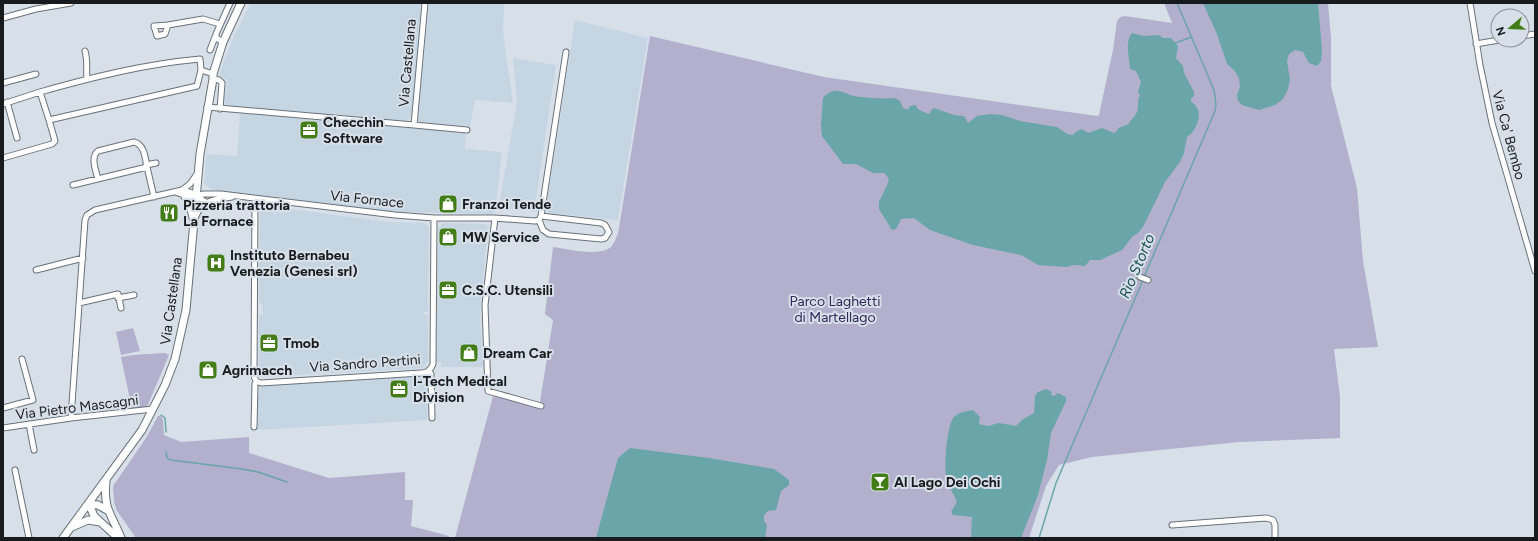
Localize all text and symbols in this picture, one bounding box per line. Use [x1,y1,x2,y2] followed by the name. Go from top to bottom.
[1490,8,1530,48] north arrow
[395,18,420,108] street label: Via Castellana
[1493,25,1509,37] text: N
[1488,89,1529,182] street label: Via Ca' Bembo
[323,114,384,147] place label: Checchin Software
[298,119,320,141] office icon: Checchin Software
[329,187,405,212] street label: Via Fornace
[437,193,459,215] shop icon: Franzoi Tende
[462,196,551,213] place label: Franzoi Tende
[183,197,290,230] place label: Pizzeria trattoria La Fornace
[158,202,180,224] restaurant icon: Pizzeria trattoria La Fornace
[437,226,459,248] shop icon: MW Service
[462,229,540,246] place label: MW Service
[1115,231,1159,301] water label: Rio Storto
[230,247,358,280] place label: Instituto Bernabeu Venezia (Genesi srl)
[205,252,227,274] hospital icon: Instituto Bernabeu Venezia (Genesi srl)
[157,256,186,346] street label: Via Castellana
[437,279,459,301] office icon: C.S.C. Utensili
[462,282,553,299] place label: C.S.C. Utensili
[790,293,880,326] park label: Parco Laghetti di Martellago
[258,332,280,354] office icon: Tmob
[283,335,319,352] place label: Tmob
[458,342,480,364] shop icon: Dream Car
[483,345,552,362] place label: Dream Car
[309,351,421,376] street label: Via Sandro Pertini
[197,359,219,381] shop icon: Agrimacch
[222,362,292,379] place label: Agrimacch
[413,373,507,406] place label: I-Tech Medical Division
[388,378,410,400] office icon: I-Tech Medical Division
[15,392,139,423] street label: Via Pietro Mascagni
[869,471,891,493] bar icon: Al Lago Dei Ochi
[894,474,1001,491] place label: Al Lago Dei Ochi

